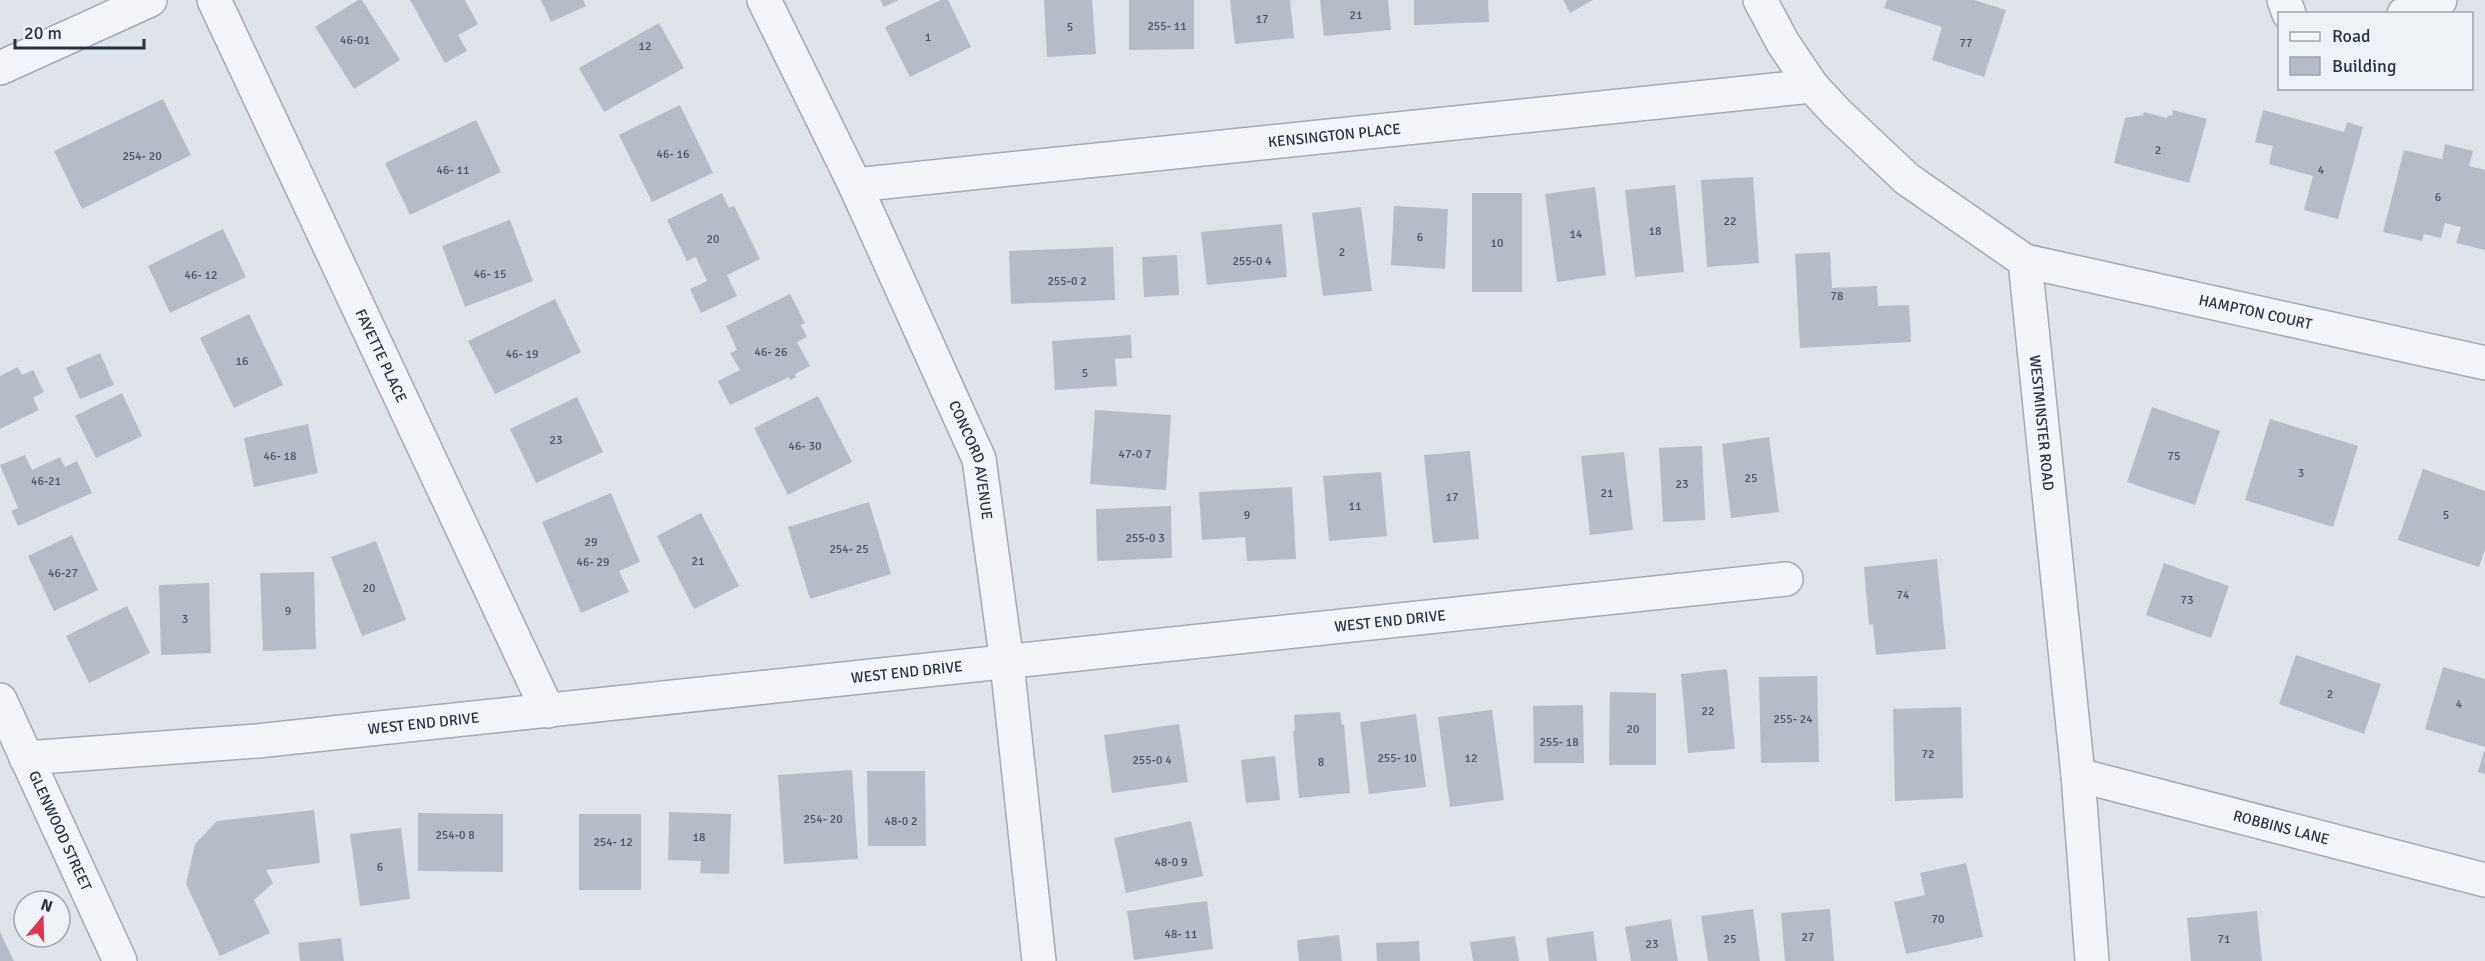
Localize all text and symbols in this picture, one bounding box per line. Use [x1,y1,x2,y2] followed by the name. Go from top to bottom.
[1350,8,1362,23] house number: 21
[15,12,144,50] scale bar
[1256,12,1268,27] house number: 17
[2278,12,2473,90] legend
[1147,19,1187,34] house number: 255- 11
[1067,20,1073,35] house number: 5
[24,22,62,44] text: 20 m
[2332,25,2371,47] text: Road
[925,30,931,45] house number: 1
[340,33,370,48] house number: 46-01
[1960,36,1972,51] house number: 77
[639,39,651,54] house number: 12
[2332,55,2396,77] text: Building
[1267,120,1402,151] street label: KENSINGTON PLACE
[2155,143,2161,158] house number: 2
[657,147,689,162] house number: 46- 16
[122,149,162,164] house number: 254- 20
[437,163,469,178] house number: 46- 11
[2318,163,2325,178] house number: 4
[2435,190,2441,205] house number: 6
[1724,214,1736,229] house number: 22
[1649,224,1661,239] house number: 18
[1570,227,1583,242] house number: 14
[1417,230,1423,245] house number: 6
[707,232,719,247] house number: 20
[1491,236,1503,251] house number: 10
[1339,245,1345,260] house number: 2
[1232,254,1272,269] house number: 255-0 4
[474,267,506,282] house number: 46- 15
[185,268,217,283] house number: 46- 12
[1047,274,1087,289] house number: 255-0 2
[1831,289,1843,304] house number: 78
[2197,291,2314,333] street label: HAMPTON COURT
[351,306,411,405] street label: FAYETTE PLACE
[755,345,787,360] house number: 46- 26
[506,347,538,362] house number: 46- 19
[236,354,248,369] house number: 16
[2026,354,2058,492] street label: WESTMINSTER ROAD
[1082,366,1088,381] house number: 5
[945,398,996,521] street label: CONCORD AVENUE
[550,433,562,448] house number: 23
[789,439,821,454] house number: 46- 30
[1119,447,1151,462] house number: 47-0 7
[264,449,296,464] house number: 46- 18
[2168,449,2180,464] house number: 75
[2298,466,2304,481] house number: 3
[1745,471,1757,486] house number: 25
[31,474,61,489] house number: 46-21
[1676,477,1688,492] house number: 23
[1601,486,1613,501] house number: 21
[1446,490,1458,505] house number: 17
[1349,499,1361,514] house number: 11
[1244,508,1250,523] house number: 9
[2443,508,2449,523] house number: 5
[1125,531,1165,546] house number: 255-0 3
[585,535,597,550] house number: 29
[829,542,869,557] house number: 254- 25
[692,554,704,569] house number: 21
[577,555,609,570] house number: 46- 29
[48,566,78,581] house number: 46-27
[363,581,375,596] house number: 20
[1897,588,1910,603] house number: 74
[2181,593,2193,608] house number: 73
[285,604,291,619] house number: 9
[1333,606,1447,636] street label: WEST END DRIVE
[182,612,188,627] house number: 3
[850,657,963,687] street label: WEST END DRIVE
[2327,687,2333,702] house number: 2
[2456,697,2463,712] house number: 4
[1702,704,1714,719] house number: 22
[367,709,480,738] street label: WEST END DRIVE
[1773,712,1813,727] house number: 255- 24
[1627,722,1639,737] house number: 20
[1539,735,1579,750] house number: 255- 18
[1922,747,1934,762] house number: 72
[1377,751,1417,766] house number: 255- 10
[1465,751,1477,766] house number: 12
[1132,753,1172,768] house number: 255-0 4
[1318,755,1324,770] house number: 8
[25,768,96,894] street label: GLENWOOD STREET
[2231,806,2331,848] street label: ROBBINS LANE
[803,812,843,827] house number: 254- 20
[885,814,917,829] house number: 48-0 2
[435,828,475,843] house number: 254-0 8
[693,830,705,845] house number: 18
[593,835,633,850] house number: 254- 12
[1155,855,1187,870] house number: 48-0 9
[377,860,383,875] house number: 6
[12,889,72,949] north arrow
[38,894,55,917] text: N
[1932,912,1944,927] house number: 70
[1165,927,1197,942] house number: 48- 11
[1802,930,1814,945] house number: 27
[1724,932,1736,947] house number: 25
[2218,932,2230,947] house number: 71
[1646,937,1658,952] house number: 23

